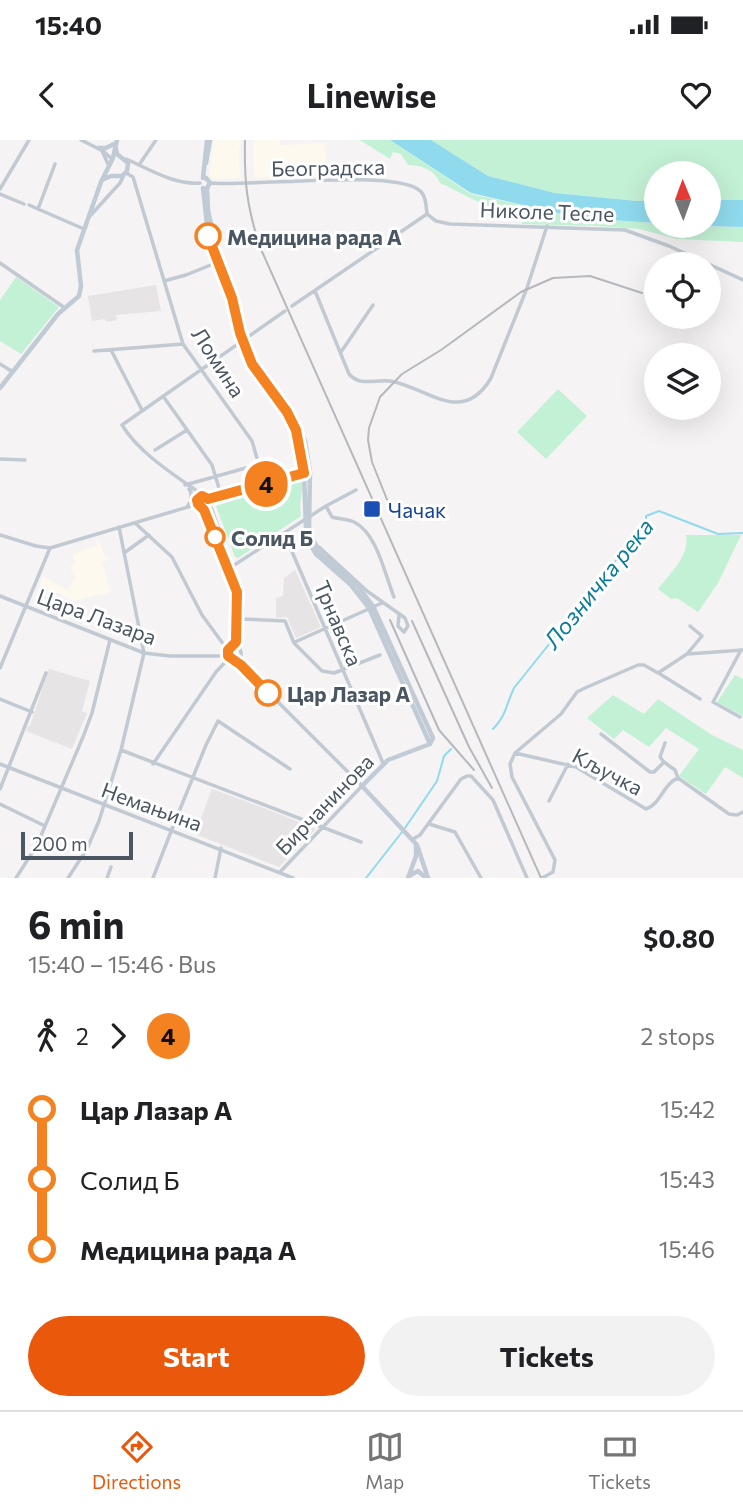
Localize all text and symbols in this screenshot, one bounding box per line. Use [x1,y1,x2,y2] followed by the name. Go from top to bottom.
[35,9,102,40] text: 15:40
[307,75,436,115] text: Linewise
[28,76,66,114] icon: back
[677,76,715,114] icon: heart
[271,154,385,180] street label: Београдска
[644,161,721,238] north arrow
[644,161,721,420] map controls
[479,196,615,226] street label: Николе Тесле
[195,223,221,249] marker: Медицина рада А
[227,224,402,249] place label: Медицина рада А
[644,252,721,329] button: locate
[187,322,251,402] street label: Ломина
[644,343,721,420] button: layers
[243,461,289,507] line badge: 4
[259,469,273,498] text: 4
[388,497,446,522] place label: Чачак
[362,499,382,519] marker: Чачак
[536,512,659,654] water label: Лозничка река
[231,525,313,550] place label: Солид Б
[205,527,225,547] marker: Солид Б
[310,576,368,670] street label: Трнавска
[34,583,160,649] street label: Цара Лазара
[255,680,281,706] marker: Цар Лазар А
[287,681,410,706] place label: Цар Лазар А
[569,742,647,800] street label: Кључка
[270,749,378,859] street label: Бирчанинова
[98,776,206,836] street label: Немањина
[21,829,133,861] scale bar
[32,832,88,855] text: 200 m
[28,900,124,947] text: 6 min
[643,922,715,953] text: $0.80
[28,950,216,978] text: 15:40 – 15:46 · Bus
[28,1017,66,1055] icon: walk
[99,1017,137,1055] icon: forward
[161,1021,176,1050] text: 4
[76,1022,89,1050] text: 2
[641,1022,715,1050] text: 2 stops
[80,1094,233,1125] text: Цар Лазар А
[660,1095,715,1123] text: 15:42
[80,1164,180,1195] text: Солид Б
[660,1165,715,1193] text: 15:43
[80,1234,296,1265] text: Медицина рада А
[659,1235,715,1263] text: 15:46
[28,1316,365,1396] button: Start
[379,1316,715,1396] button: Tickets
[92,1428,181,1493] tab: Directions
[365,1428,404,1493] tab: Map
[588,1428,651,1493] tab: Tickets

